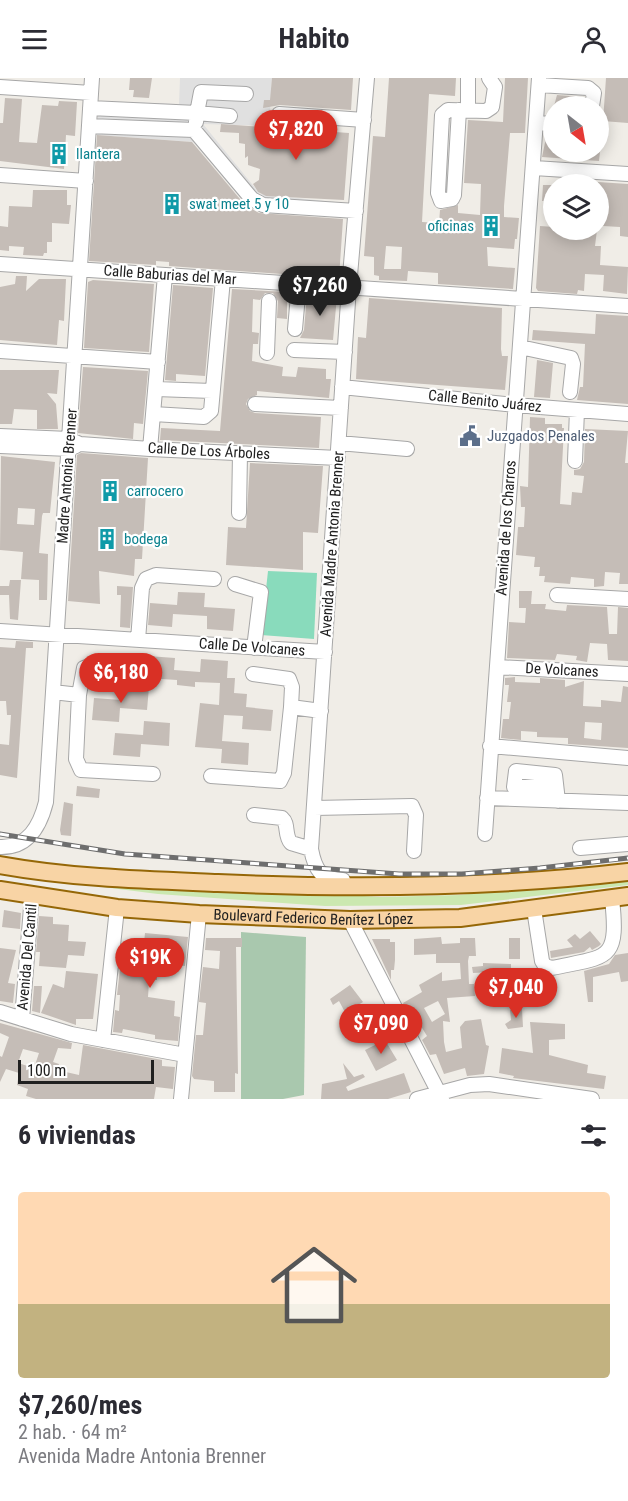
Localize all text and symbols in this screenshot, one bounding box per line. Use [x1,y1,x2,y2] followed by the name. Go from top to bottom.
[18,23,51,56] icon: menu
[279,23,349,55] text: Habito
[577,23,610,56] icon: person
[543,96,609,162] north arrow
[543,96,609,240] map controls
[247,110,345,161] pin: $7,820
[268,117,324,141] text: $7,820
[47,142,71,166] building icon: llantera
[76,145,120,163] place label: llantera
[543,174,609,240] button: layers
[160,192,184,216] building icon: swat meet 5 y 10
[189,195,289,213] place label: swat meet 5 y 10
[479,214,503,238] building icon: oficinas
[427,217,474,235] place label: oficinas
[103,261,237,289] street label: Calle Baburias del Mar
[271,266,369,317] pin: $7,260
[292,273,348,297] text: $7,260
[427,386,543,416] street label: Calle Benito Juárez
[53,407,81,544] street label: Madre Antonia Brenner
[458,424,482,448] public building icon: Juzgados Penales
[487,427,595,445] place label: Juzgados Penales
[147,439,271,463] street label: Calle De Los Árboles
[317,450,347,637] street label: Avenida Madre Antonia Brenner
[492,459,520,596] street label: Avenida de los Charros
[98,479,122,503] building icon: carrocero
[127,482,184,500] place label: carrocero
[95,527,119,551] building icon: bodega
[124,530,168,548] place label: bodega
[198,634,306,660] street label: Calle De Volcanes
[72,653,170,704] pin: $6,180
[525,659,599,681] street label: De Volcanes
[93,660,149,684] text: $6,180
[13,903,41,1011] street label: Avenida Del Cantil
[213,906,413,929] street label: Boulevard Federico Benítez López
[114,938,186,989] pin: $19K
[129,945,171,969] text: $19K
[467,968,565,1019] pin: $7,040
[488,975,544,999] text: $7,040
[332,1004,430,1055] pin: $7,090
[353,1011,409,1035] text: $7,090
[18,1057,154,1084] scale bar
[27,1061,66,1080] text: 100 m
[577,1119,610,1152] icon: filters
[18,1120,136,1150] text: 6 viviendas
[260,1231,368,1339] icon: home
[18,1390,142,1420] text: $7,260/mes
[18,1420,127,1444] text: 2 hab. · 64 m²
[18,1444,266,1468] text: Avenida Madre Antonia Brenner

